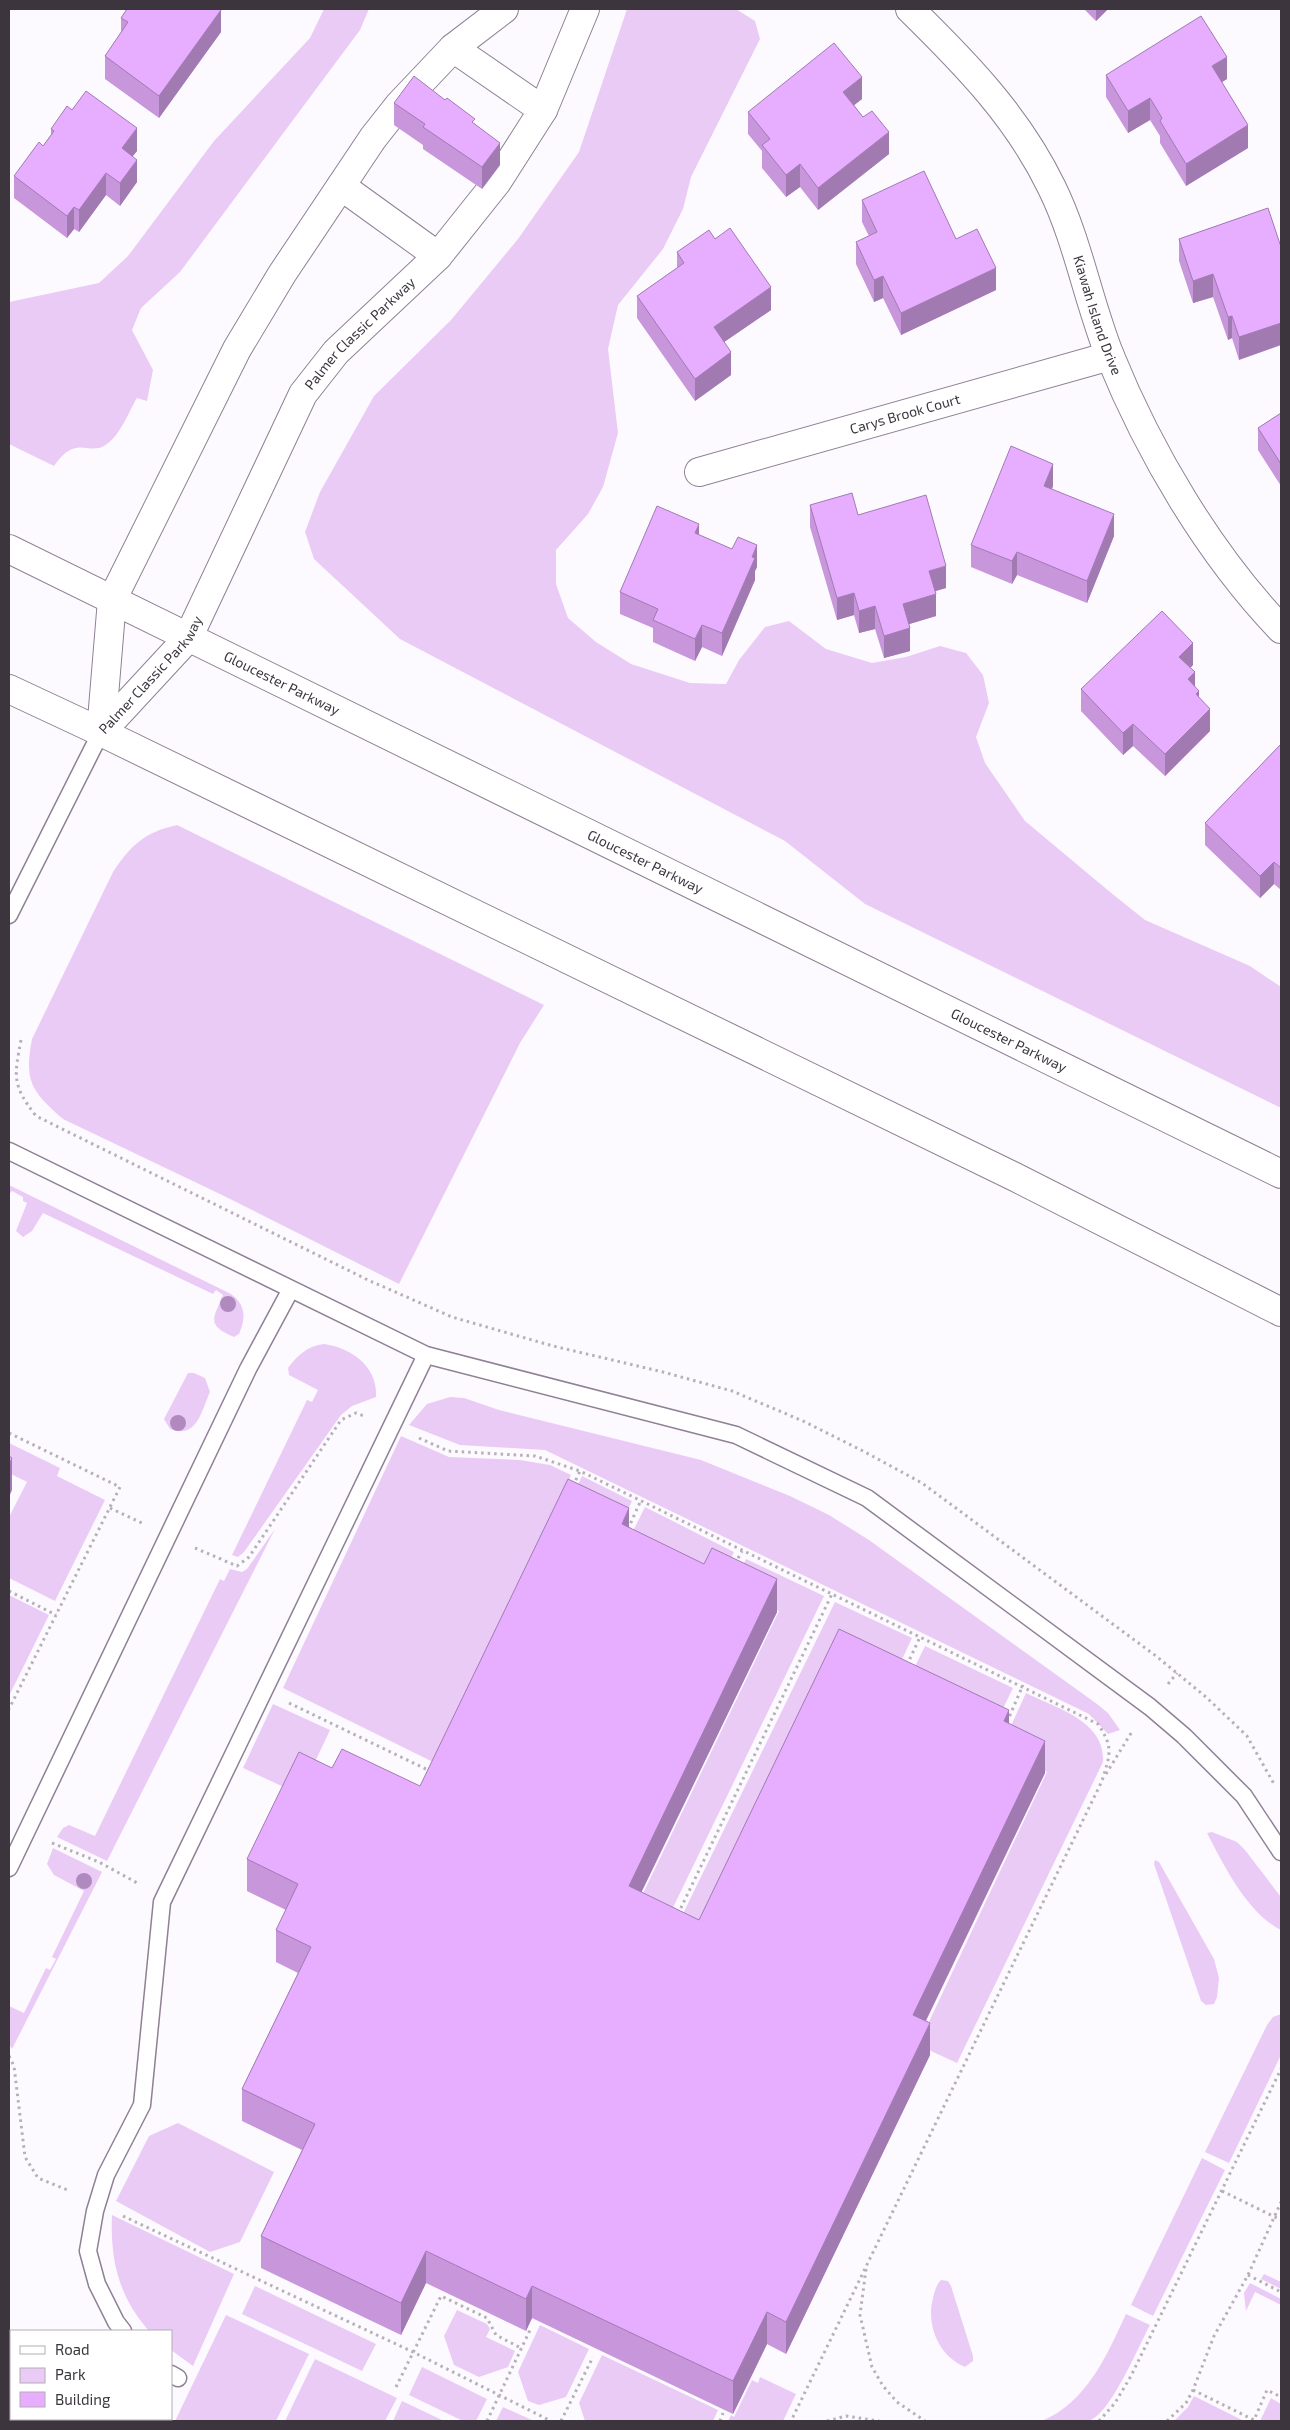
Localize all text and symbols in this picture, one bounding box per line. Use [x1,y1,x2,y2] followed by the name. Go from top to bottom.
[1070,253,1126,377] street label: Kiawah Island Drive
[301,273,419,393] street label: Palmer Classic Parkway
[848,390,962,437] street label: Carys Brook Court
[95,612,206,737] street label: Palmer Classic Parkway
[221,647,343,718] street label: Gloucester Parkway
[585,826,707,897] street label: Gloucester Parkway
[948,1004,1070,1076] street label: Gloucester Parkway
[10,2330,172,2420] legend
[55,2340,90,2358] text: Road
[55,2365,86,2383] text: Park
[55,2390,111,2408] text: Building

